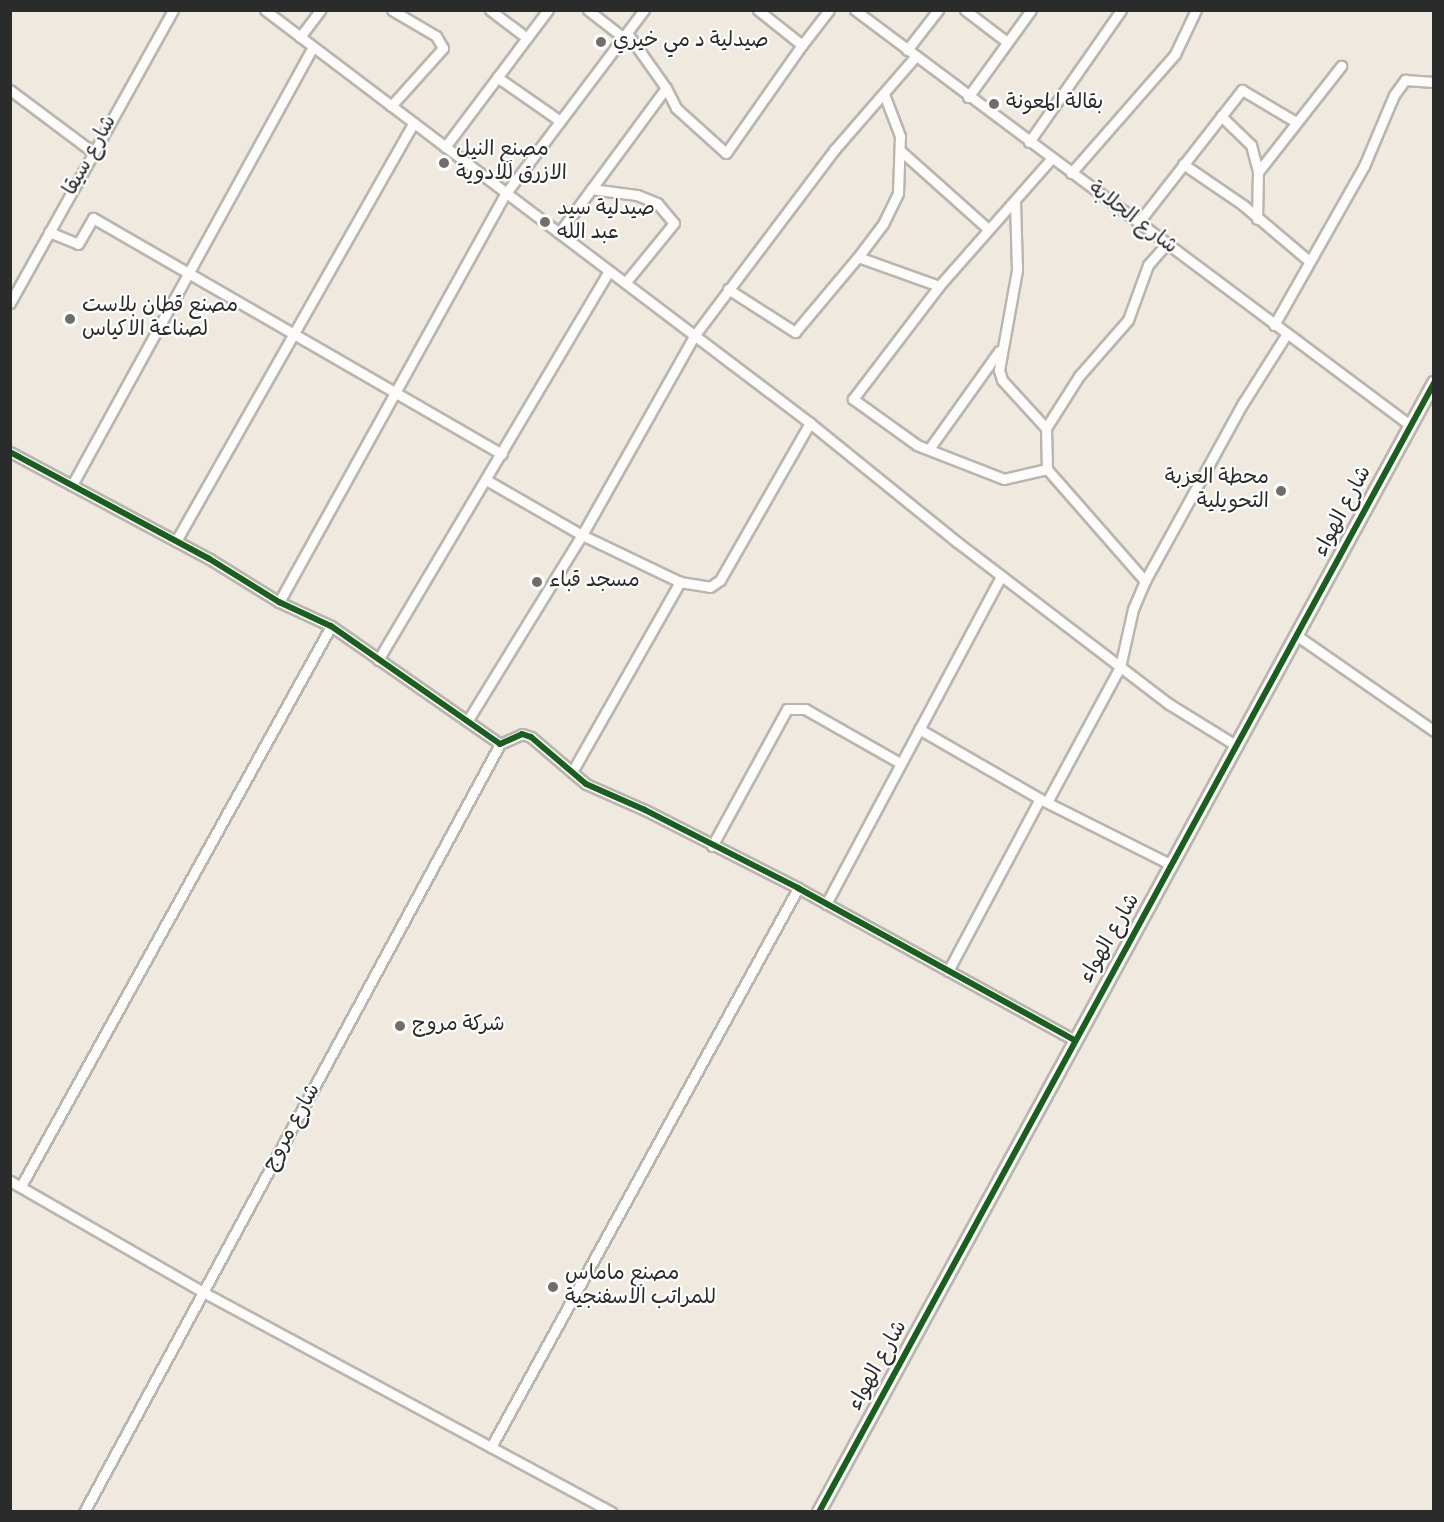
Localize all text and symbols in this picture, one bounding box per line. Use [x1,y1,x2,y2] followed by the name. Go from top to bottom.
[613,29,769,55] place label: صيدلية د مي خيري
[594,35,608,49] marker: صيدلية د مي خيري
[1006,91,1103,117] place label: بقالة المعونة
[987,97,1001,111] marker: بقالة المعونة
[59,112,123,200] street label: شارع سيقا
[456,138,567,188] place label: مصنع النيل الازرق للادوية
[437,156,451,170] marker: مصنع النيل الازرق للادوية
[1082,177,1182,261] street label: شارع الجلابة
[557,197,655,247] place label: صيدلية سيد عبد الله
[538,215,552,229] marker: صيدلية سيد عبد الله
[82,294,238,344] place label: مصنع قطان بلاست لصناعة الاكياس
[63,312,77,326] marker: مصنع قطان بلاست لصناعة الاكياس
[1310,462,1378,562] street label: شارع الهواء
[1165,466,1269,516] place label: محطة العزبة التحويلية
[1274,484,1288,498] marker: محطة العزبة التحويلية
[549,569,640,595] place label: مسجد قباء
[530,575,544,589] marker: مسجد قباء
[1075,890,1147,988] street label: شارع الهواء
[412,1013,505,1039] place label: شركة مروج
[393,1019,407,1033] marker: شركة مروج
[259,1080,327,1176] street label: شارع مروج
[565,1262,716,1312] place label: مصنع ماماس للمراتب الاسفنجية
[546,1280,560,1294] marker: مصنع ماماس للمراتب الاسفنجية
[844,1317,914,1415] street label: شارع الهواء

